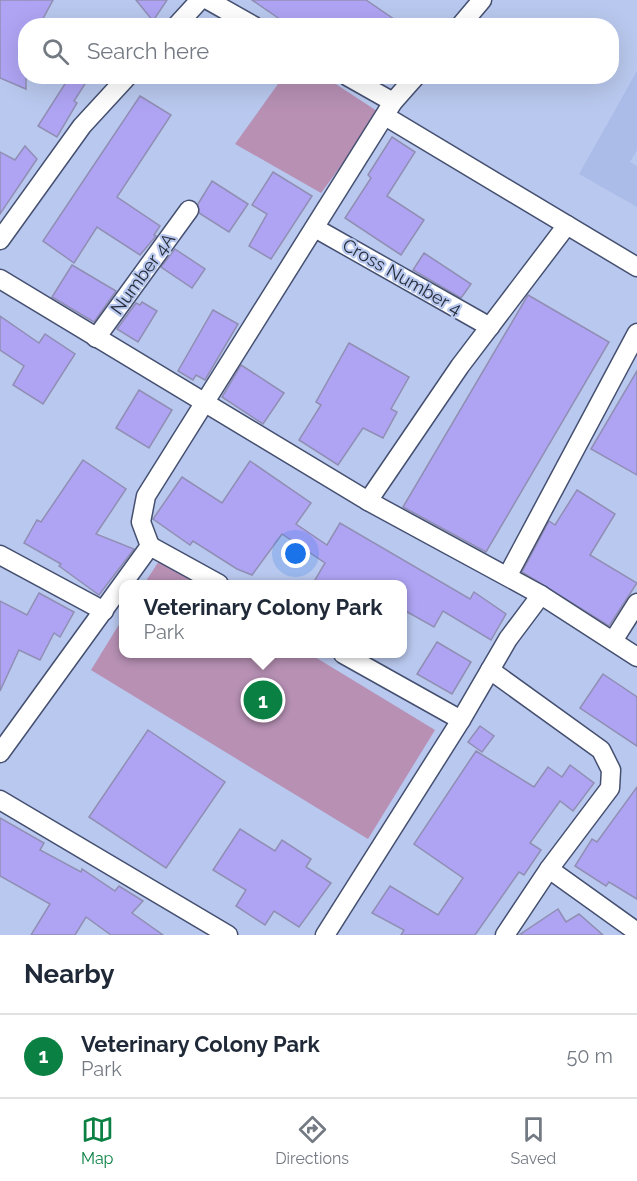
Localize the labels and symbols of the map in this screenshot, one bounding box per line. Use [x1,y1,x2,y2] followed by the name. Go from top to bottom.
[106,229,179,318] street label: Number 4A
[339,234,466,319] street label: Cross Number 4
[281,539,310,568] your location
[244,678,282,722] pin: 1

